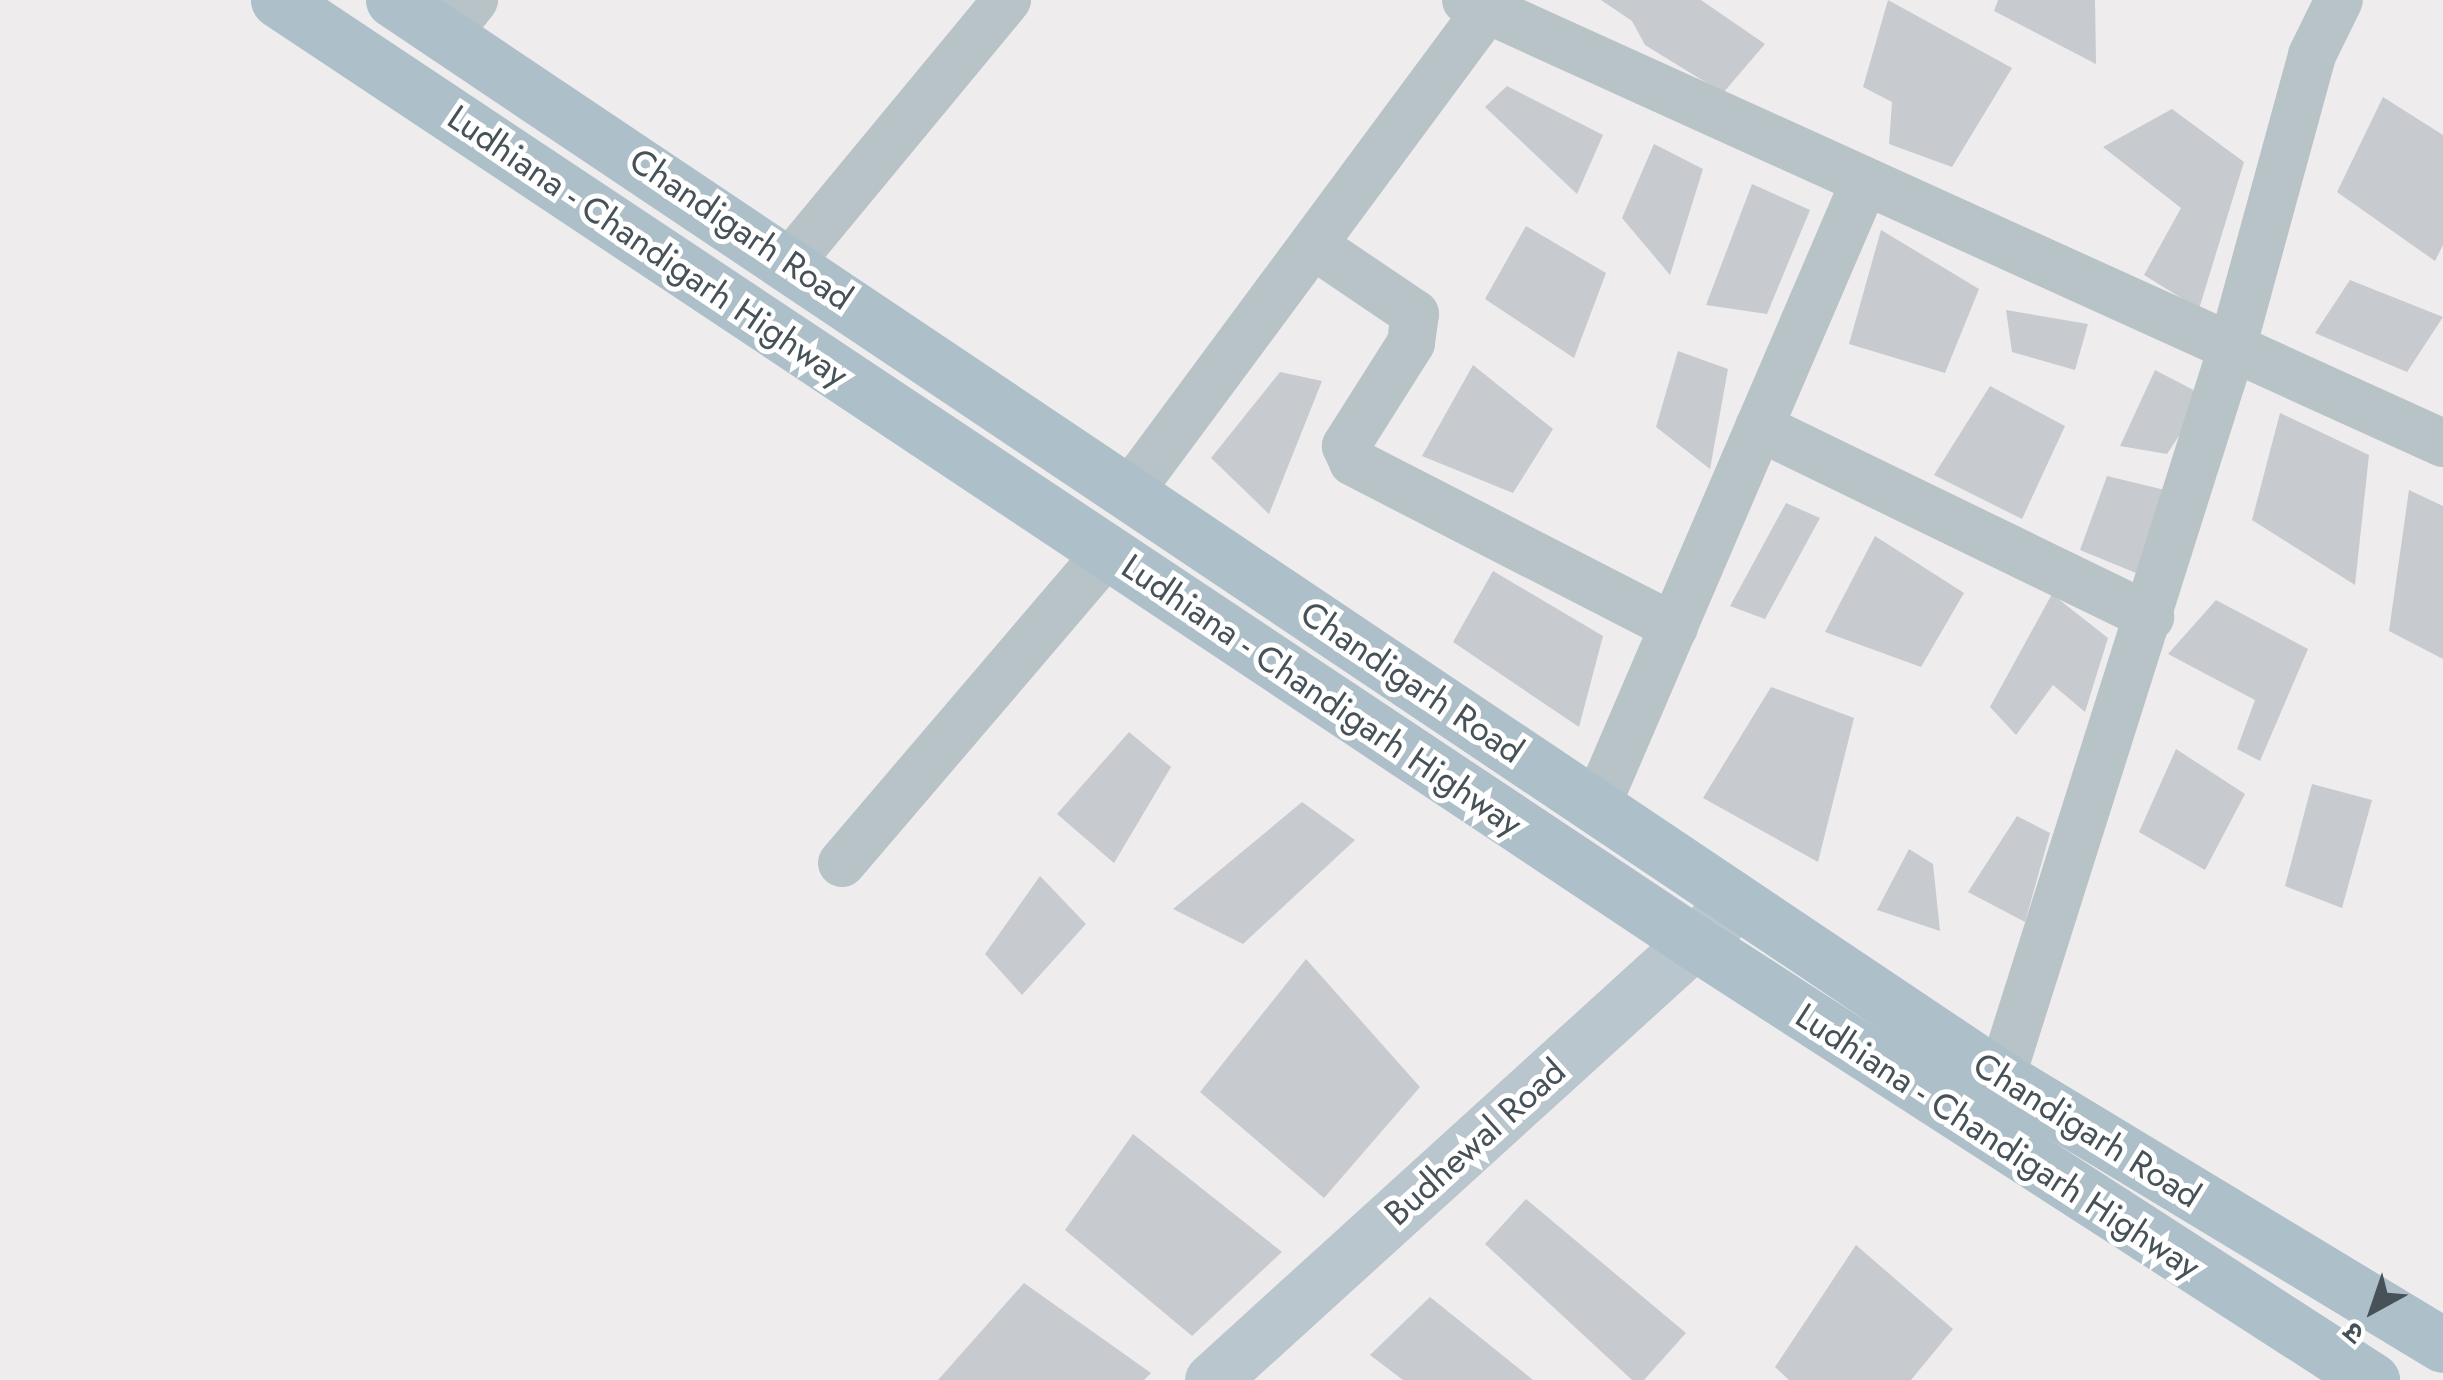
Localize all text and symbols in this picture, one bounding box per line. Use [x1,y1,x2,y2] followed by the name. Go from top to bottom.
[440,96,856,396] street label: Ludhiana - Chandigarh Highway
[622,139,860,319] street label: Chandigarh Road
[1114,545,1530,845] street label: Ludhiana - Chandigarh Highway
[1293,592,1531,772] street label: Chandigarh Road
[1788,994,2208,1288] street label: Ludhiana - Chandigarh Highway
[1966,1043,2208,1217] street label: Chandigarh Road
[1376,1050,1574,1234] street label: Budhewal Road
[2323,1260,2423,1360] north arrow
[2334,1312,2373,1354] text: उ

